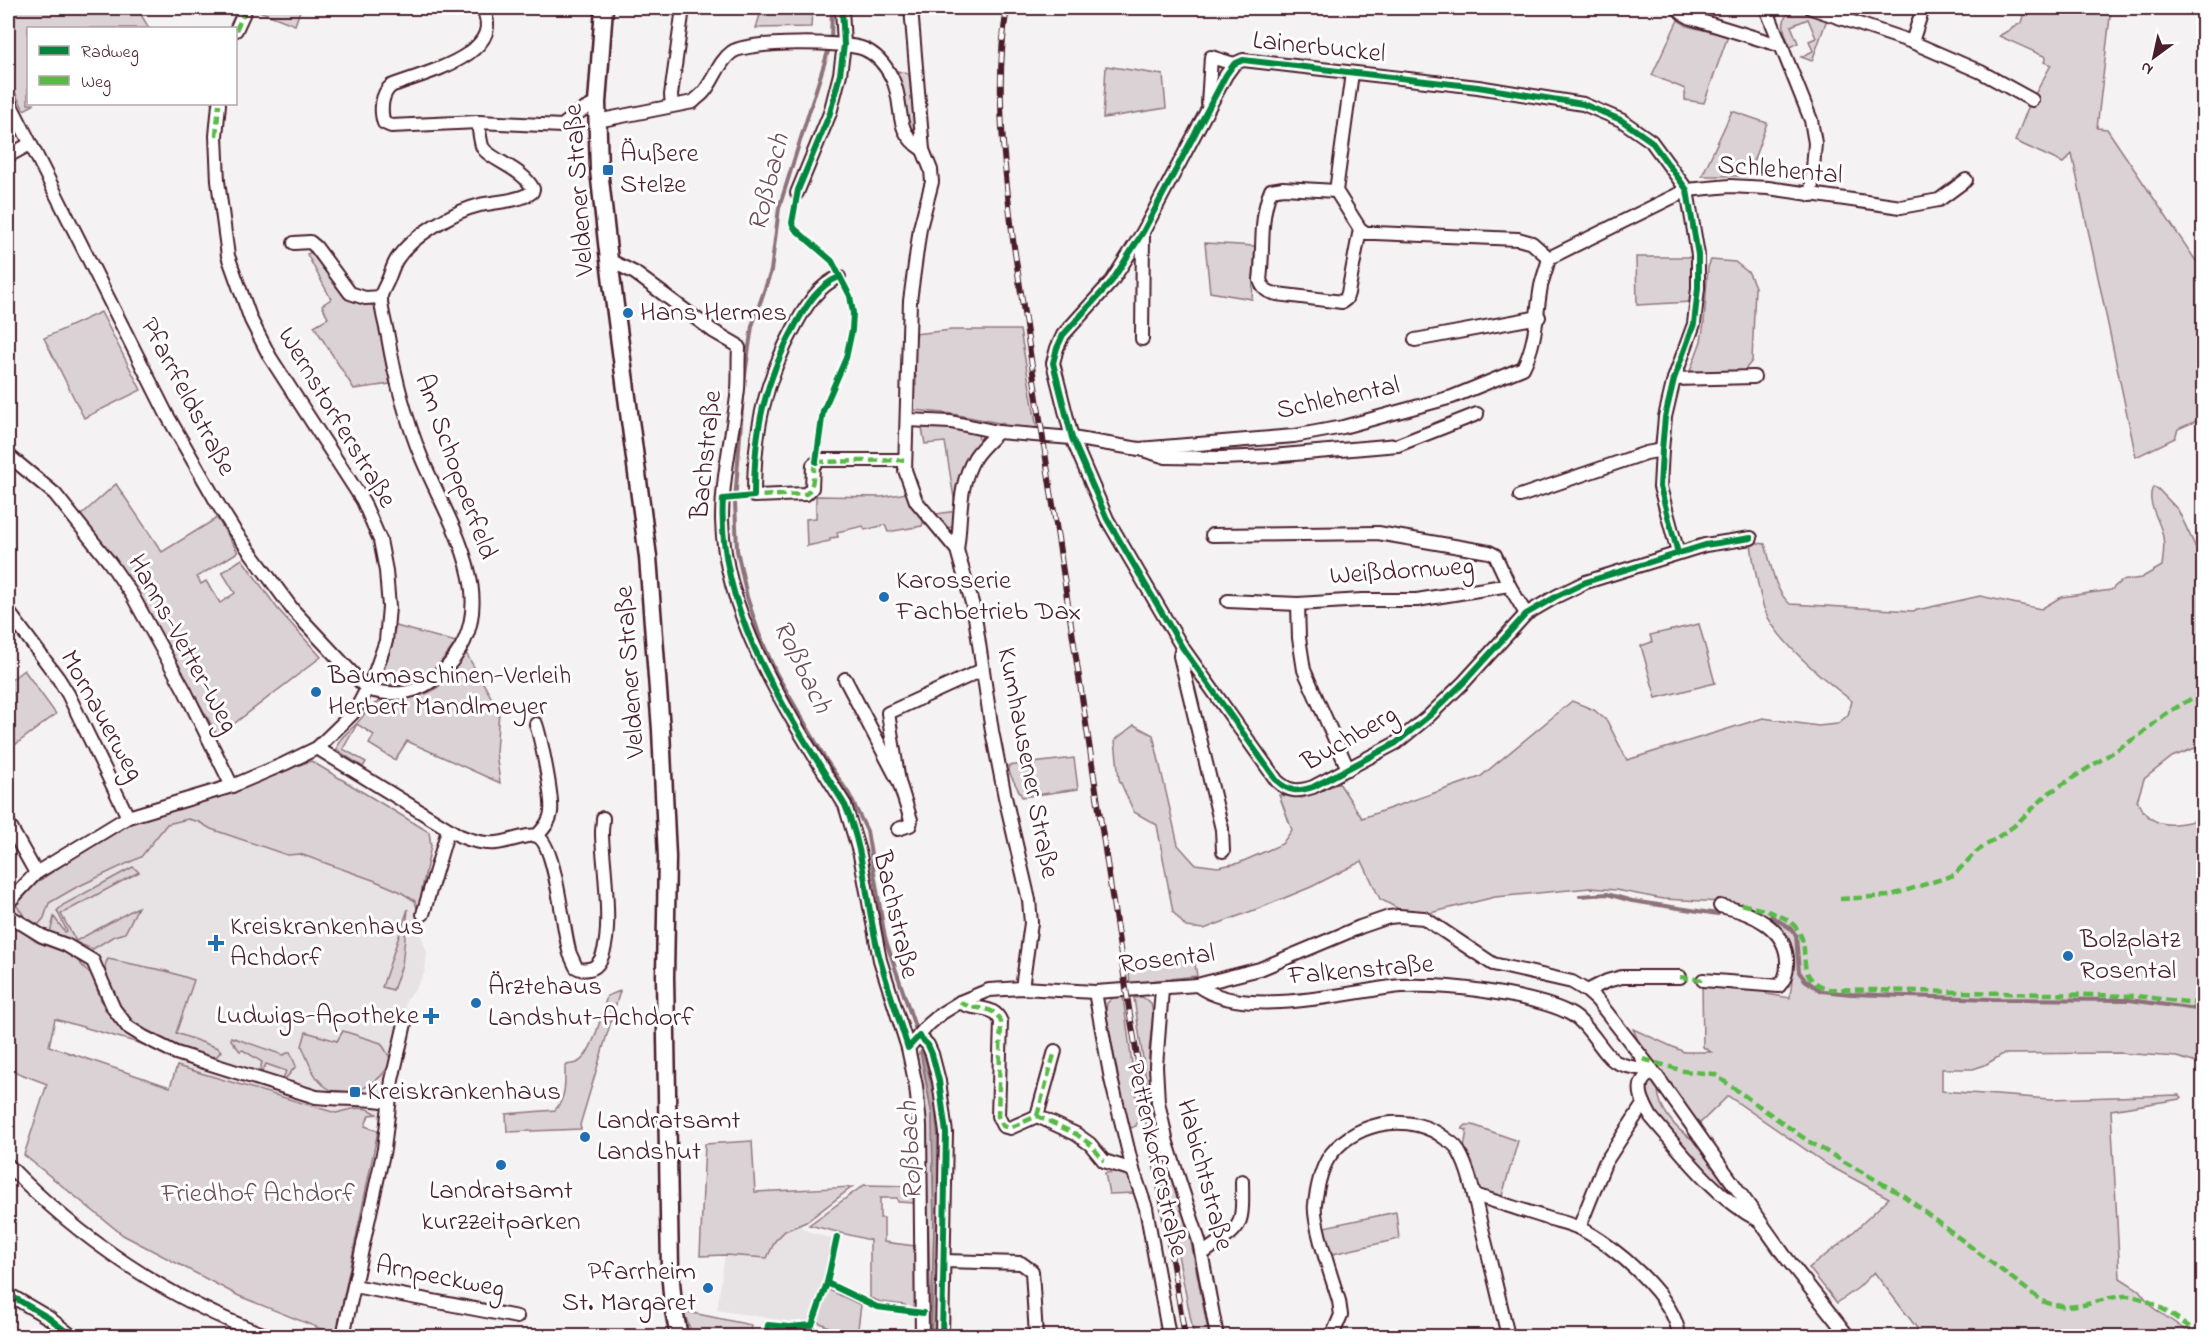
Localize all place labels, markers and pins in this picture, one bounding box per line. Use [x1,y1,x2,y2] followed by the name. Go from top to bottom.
[620,135,700,205] place label: Äußere Stelze
[601,163,615,177] marker: Äußere Stelze
[640,294,787,333] place label: Hans Hermes
[621,306,635,320] marker: Hans Hermes
[895,562,1081,632] place label: Karosserie Fachbetrieb Dax
[877,590,891,604] marker: Karosserie Fachbetrieb Dax
[327,657,571,727] place label: Baumaschinen-Verleih Herbert Mandlmeyer
[309,685,323,699] marker: Baumaschinen-Verleih Herbert Mandlmeyer
[230,908,424,978] place label: Kreiskrankenhaus Achdorf
[2079,921,2181,991] place label: Bolzplatz Rosental
[207,934,225,952] marker: Kreiskrankenhaus Achdorf
[2061,949,2075,963] marker: Bolzplatz Rosental
[488,968,694,1038] place label: Ärztehaus Landshut-Achdorf
[469,996,483,1010] marker: Ärztehaus Landshut-Achdorf
[217,997,420,1036] place label: Ludwigs-Apotheke
[424,1009,438,1023] marker: Ludwigs-Apotheke
[367,1073,561,1112] place label: Kreiskrankenhaus
[348,1085,362,1099] marker: Kreiskrankenhaus
[597,1102,740,1172] place label: Landratsamt Landshut
[578,1130,592,1144] marker: Landratsamt Landshut
[494,1158,508,1172] marker: Landratsamt kurzzeitparken
[421,1172,581,1242] place label: Landratsamt kurzzeitparken
[562,1253,696,1323] place label: Pfarrheim St. Margaret
[701,1281,715,1295] marker: Pfarrheim St. Margaret

